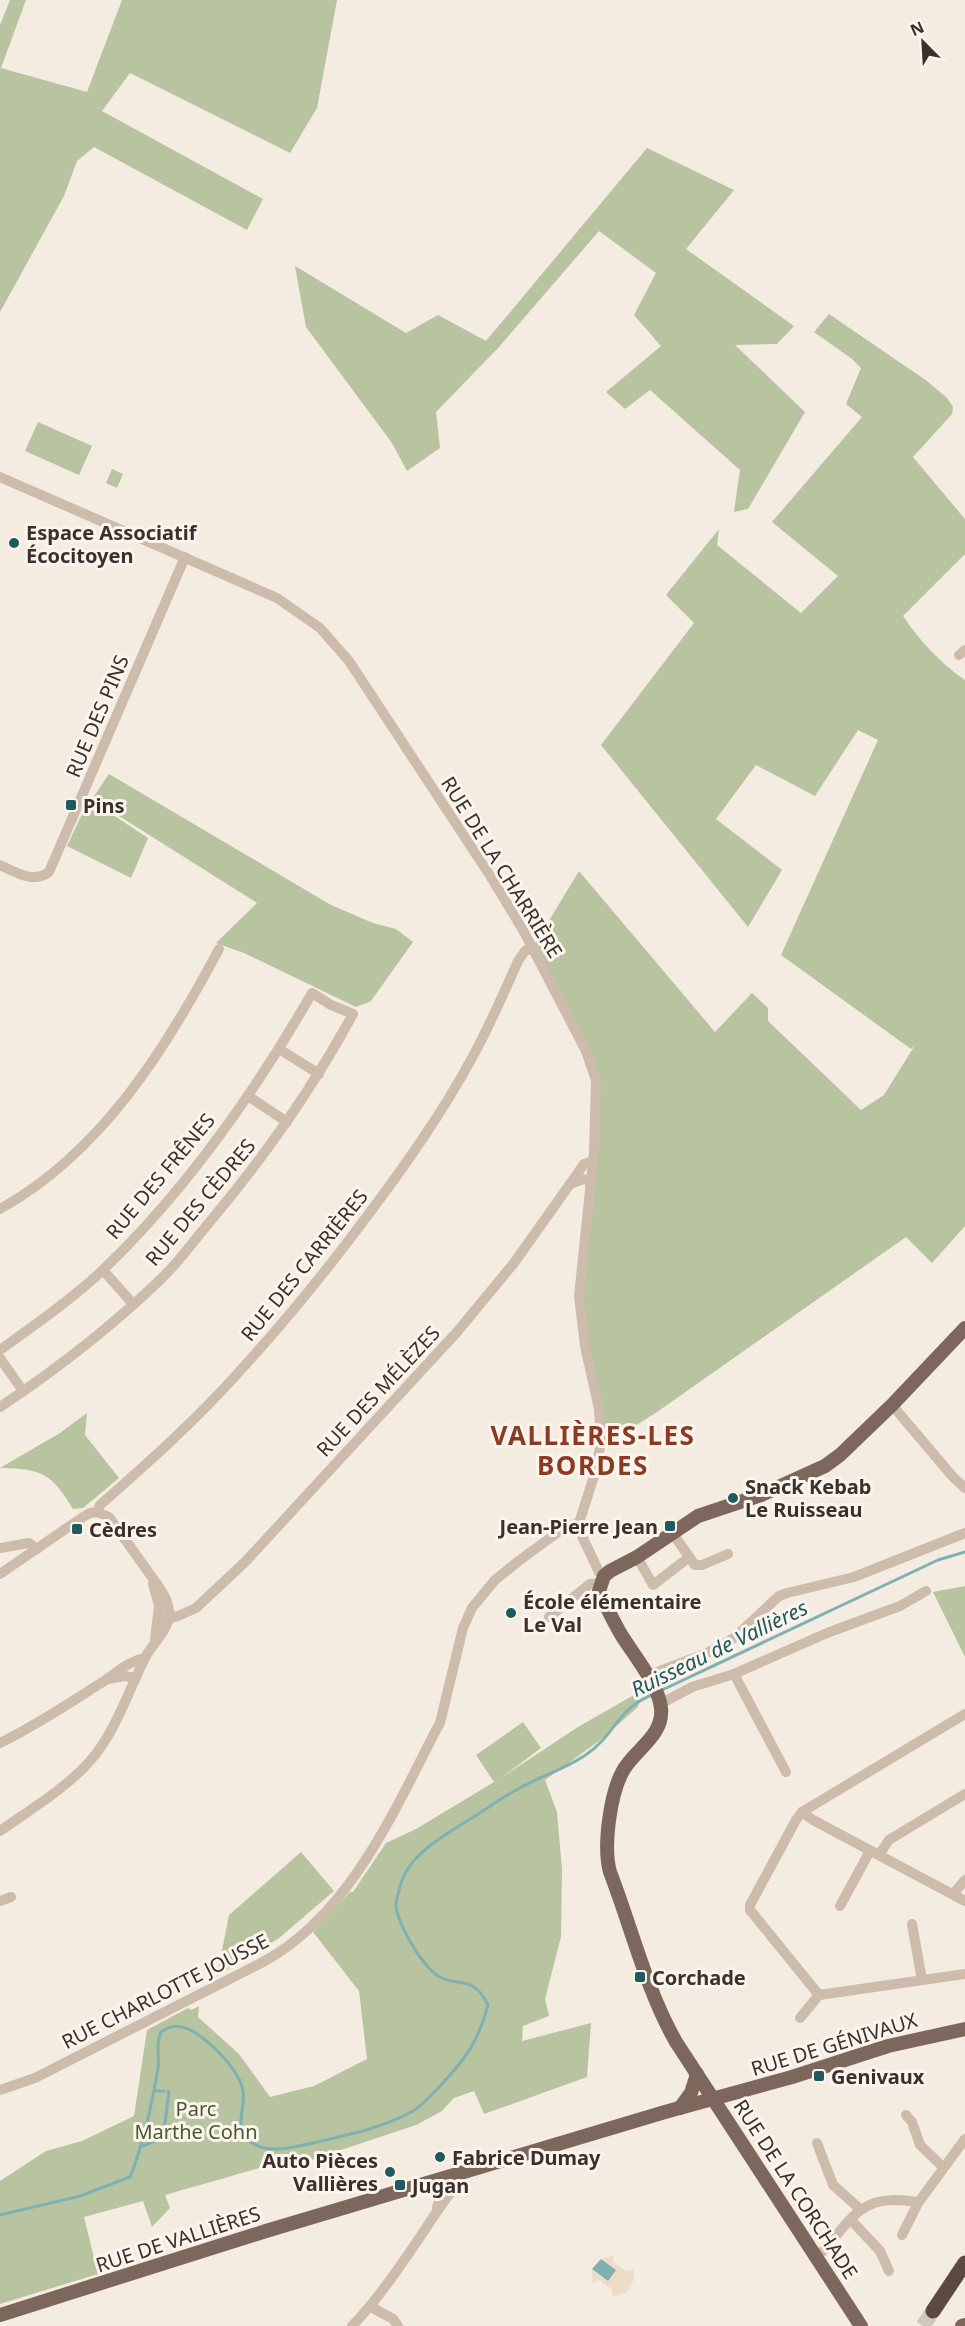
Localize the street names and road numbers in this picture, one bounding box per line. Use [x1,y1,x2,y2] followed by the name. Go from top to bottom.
[59,651,135,781] street label: RUE DES PINS
[435,771,569,963] street label: RUE DE LA CHARRIÈRE
[99,1107,221,1245] street label: RUE DES FRÊNES
[139,1133,261,1271] street label: RUE DES CÈDRES
[234,1183,374,1347] street label: RUE DES CARRIÈRES
[310,1320,446,1462] street label: RUE DES MÉLÈZES
[57,1927,273,2055] street label: RUE CHARLOTTE JOUSSE
[748,2006,921,2082] street label: RUE DE GÉNIVAUX
[728,2094,864,2284] street label: RUE DE LA CORCHADE
[92,2200,264,2278] street label: RUE DE VALLIÈRES

